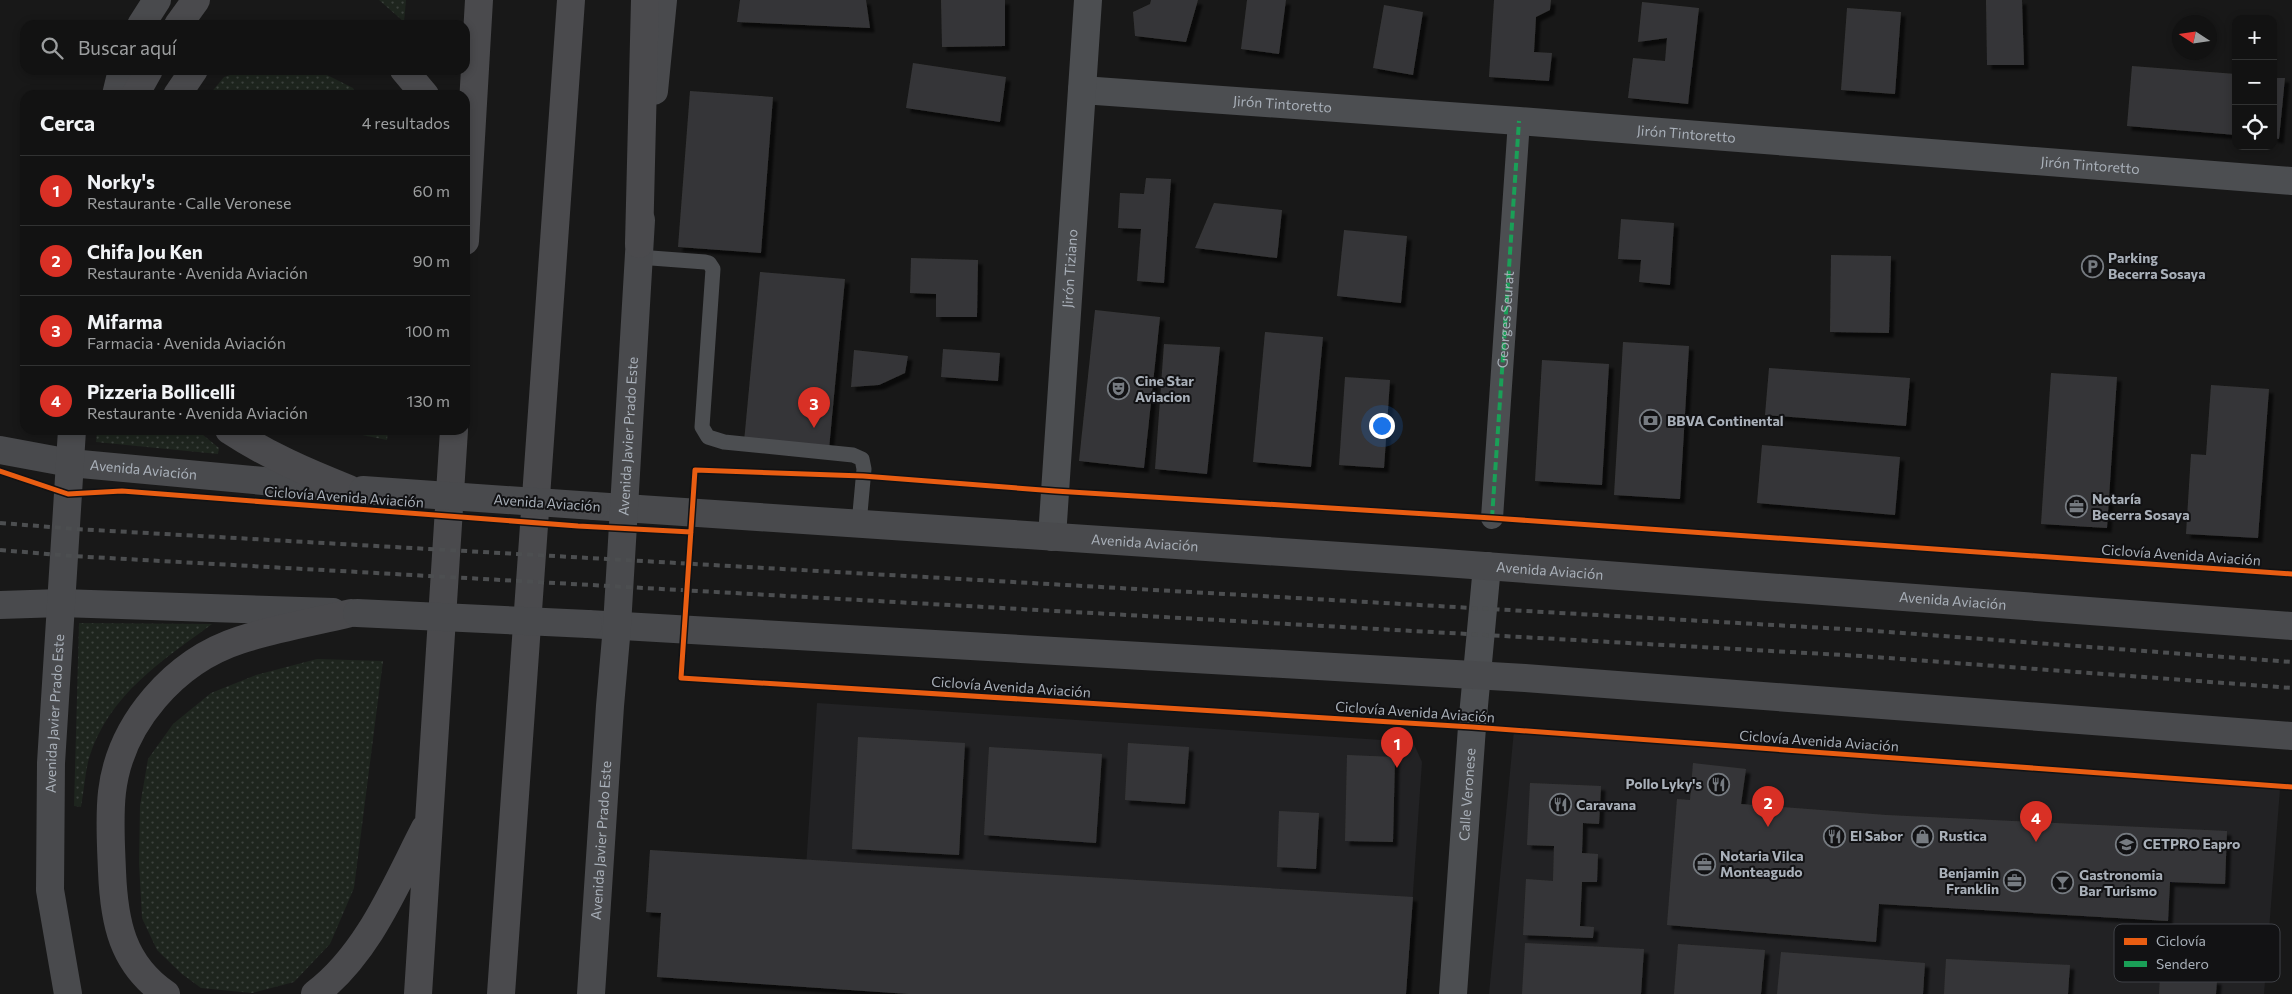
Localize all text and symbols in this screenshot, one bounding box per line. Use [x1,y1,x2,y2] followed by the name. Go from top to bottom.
[2172,15,2217,60] north arrow
[2232,15,2277,150] map controls
[2232,15,2277,60] button: +
[20,20,470,75] search box
[38,34,66,62] icon: search
[78,36,177,59] text: Buscar aquí
[2232,60,2277,105] button: −
[1232,92,1333,116] street label: Jirón Tintoretto
[2232,105,2277,150] button: locate
[40,110,95,135] text: Cerca
[362,113,450,132] text: 4 resultados
[1636,121,1737,146] street label: Jirón Tintoretto
[2040,153,2140,177] street label: Jirón Tintoretto
[87,170,155,193] text: Norky's
[52,181,60,200] text: 1
[413,181,450,200] text: 60 m
[87,193,292,212] text: Restaurante · Calle Veronese
[1058,229,1081,309] street label: Jirón Tiziano
[87,240,203,263] text: Chifa Jou Ken
[2108,249,2206,282] place label: Parking Becerra Sosaya
[51,251,61,270] text: 2
[413,251,450,270] text: 90 m
[2080,254,2104,278] parking icon: Parking Becerra Sosaya
[87,263,308,282] text: Restaurante · Avenida Aviación
[1493,270,1517,369] street label: Georges Seurat
[87,310,163,333] text: Mifarma
[51,321,61,340] text: 3
[405,321,450,340] text: 100 m
[87,333,286,352] text: Farmacia · Avenida Aviación
[615,356,641,516] street label: Avenida Javier Prado Este
[1135,372,1194,405] place label: Cine Star Aviacion
[1107,377,1131,401] theatre icon: Cine Star Aviacion
[87,380,235,403] text: Pizzeria Bollicelli
[798,387,830,428] pin: 3
[51,391,61,410] text: 4
[407,391,450,410] text: 130 m
[87,403,308,422] text: Restaurante · Avenida Aviación
[1639,409,1663,433] bank icon: BBVA Continental
[1667,412,1784,429] place label: BBVA Continental
[1369,413,1395,439] your location
[89,456,198,483] street label: Avenida Aviación
[264,482,424,511] street label: Ciclovía Avenida Aviación
[493,490,601,515] street label: Avenida Aviación
[2092,490,2190,523] place label: Notaría Becerra Sosaya
[2064,495,2088,519] office icon: Notaría Becerra Sosaya
[1091,530,1199,554] street label: Avenida Aviación
[2101,540,2261,569] street label: Ciclovía Avenida Aviación
[1496,558,1604,583] street label: Avenida Aviación
[1899,588,2007,613] street label: Avenida Aviación
[42,634,67,793] street label: Avenida Javier Prado Este
[931,672,1091,701] street label: Ciclovía Avenida Aviación
[1335,697,1495,726] street label: Ciclovía Avenida Aviación
[1739,726,1899,755] street label: Ciclovía Avenida Aviación
[1381,727,1413,768] pin: 1
[1455,747,1478,841] street label: Calle Veronese
[587,760,614,920] street label: Avenida Javier Prado Este
[1706,772,1730,796] restaurant icon: Pollo Lyky's
[1625,775,1702,792] place label: Pollo Lyky's
[1752,786,1784,827] pin: 2
[1548,793,1572,817] restaurant icon: Caravana
[1576,796,1636,813] place label: Caravana
[2020,801,2052,842] pin: 4
[1822,824,1846,848] restaurant icon: El Sabor
[1911,824,1935,848] shop icon: Rustica
[1850,827,1903,844] place label: El Sabor
[1939,827,1987,844] place label: Rustica
[2115,832,2139,856] school or university icon: CETPRO Eapro
[2143,835,2240,852] place label: CETPRO Eapro
[1720,847,1804,880] place label: Notaria Vilca Monteagudo
[1692,852,1716,876] office icon: Notaria Vilca Monteagudo
[1939,864,1999,897] place label: Benjamin Franklin
[2079,866,2163,899] place label: Gastronomia Bar Turismo
[2003,869,2027,893] office icon: Benjamin Franklin
[2051,871,2075,895] bar icon: Gastronomia Bar Turismo
[2114,924,2280,982] legend
[2156,932,2206,949] text: Ciclovía
[2156,955,2209,972] text: Sendero

